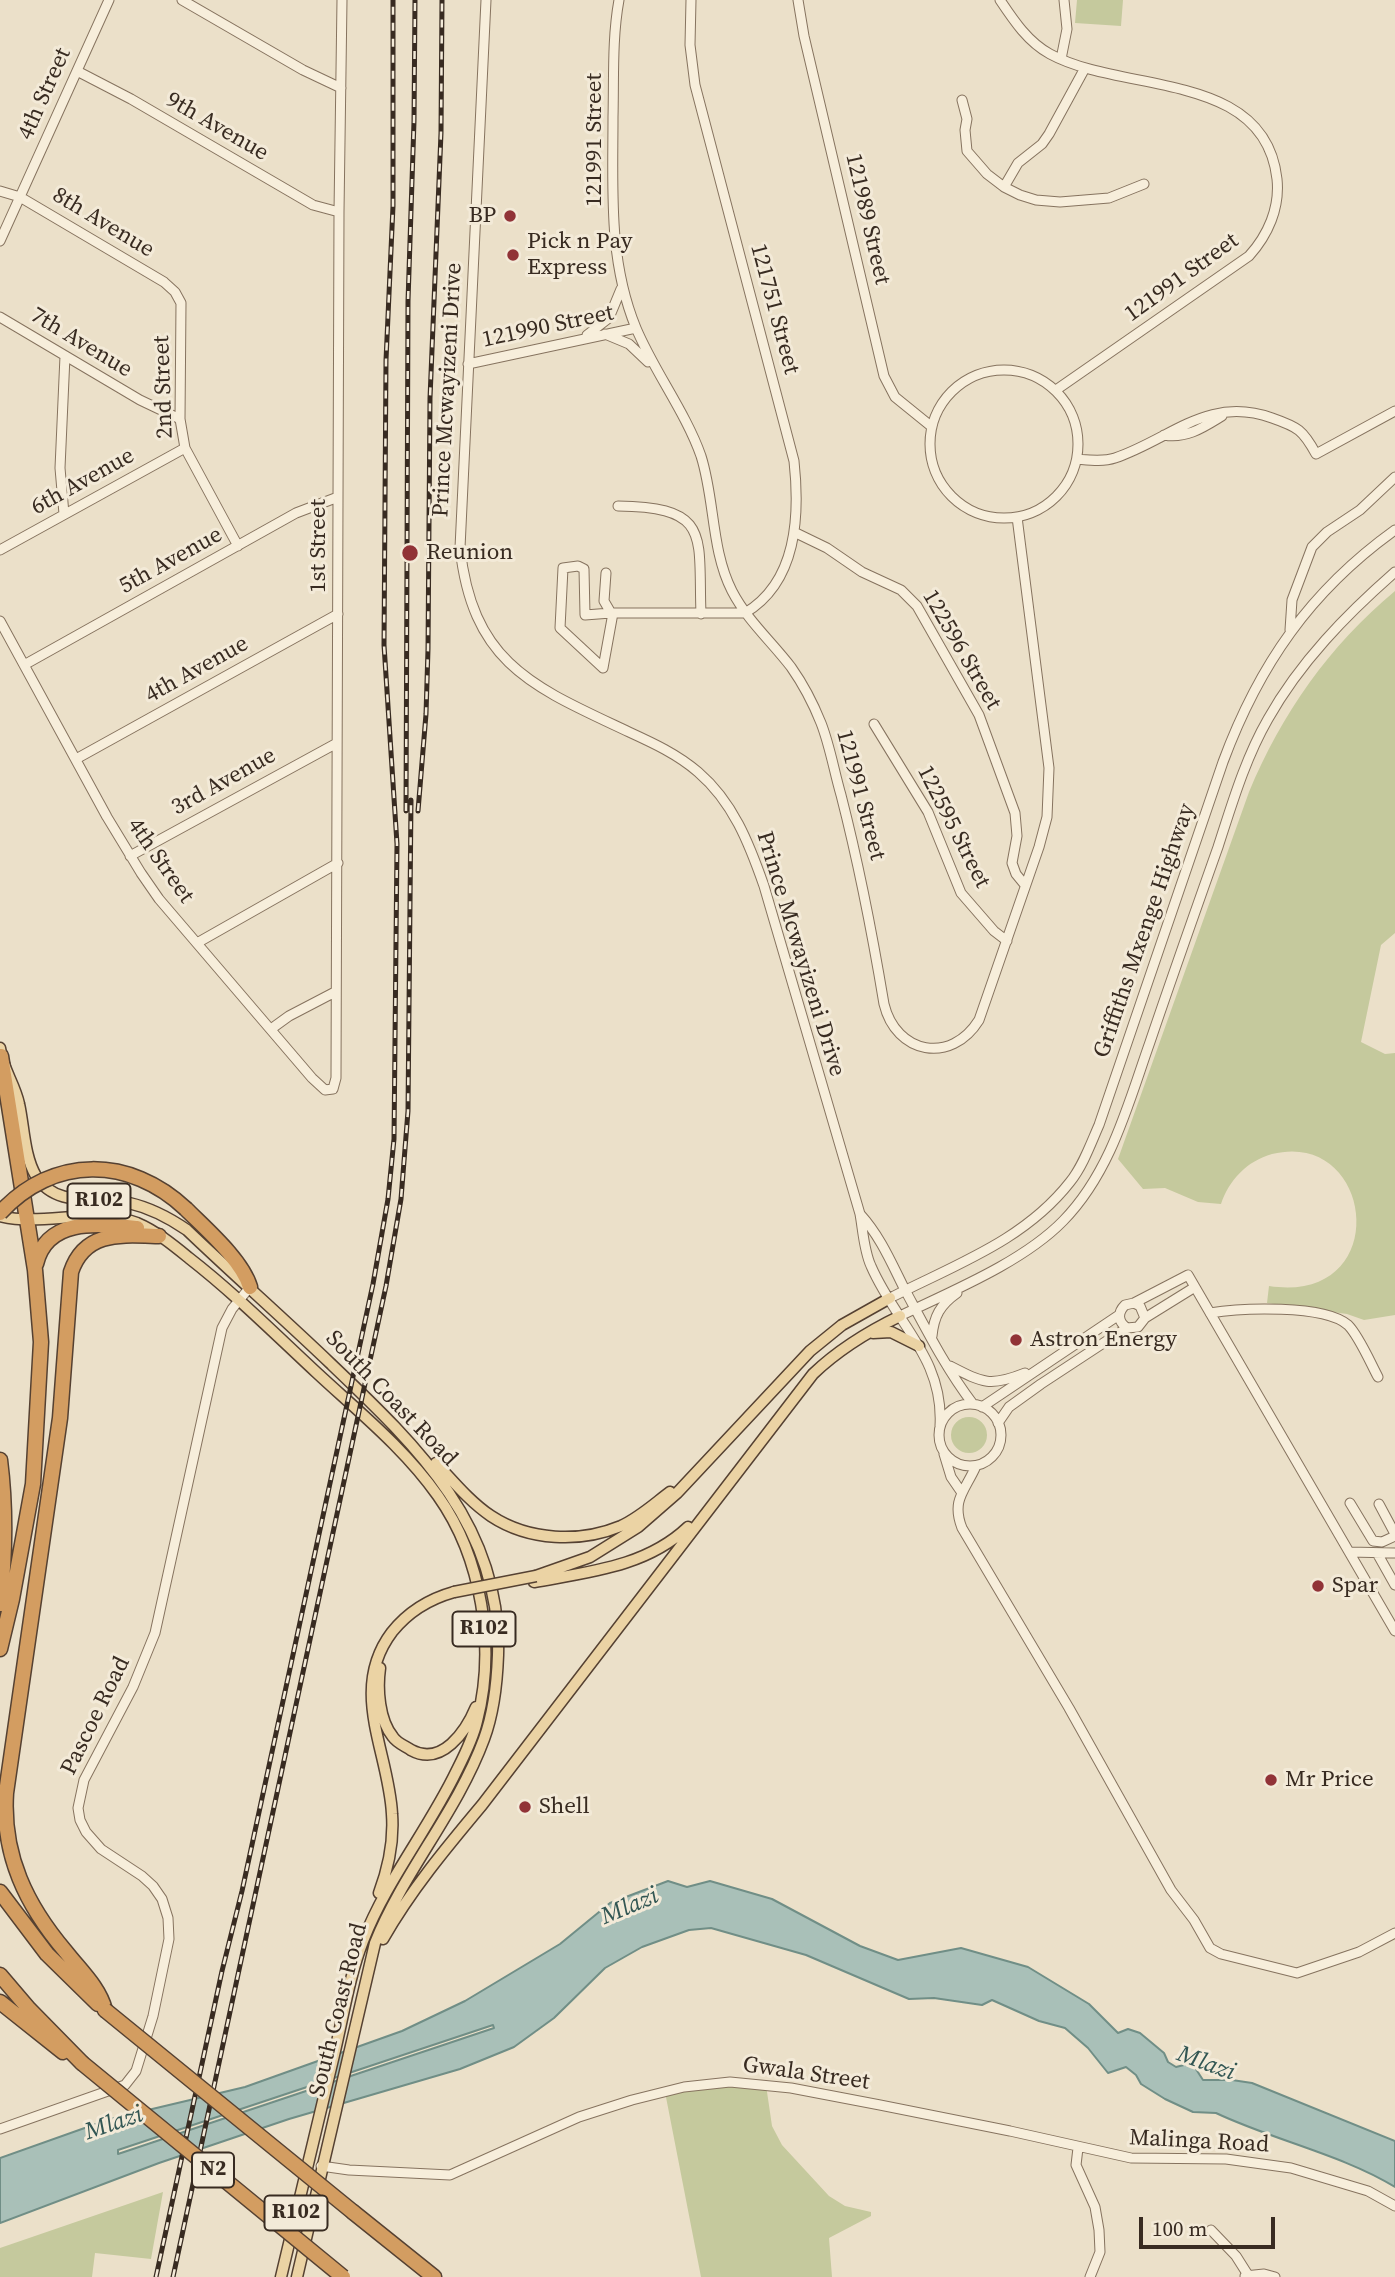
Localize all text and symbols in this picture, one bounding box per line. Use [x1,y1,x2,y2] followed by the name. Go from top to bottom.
[13,44,77,144] street label: 4th Street
[581,73,609,207] street label: 121991 Street
[161,87,273,167] street label: 9th Avenue
[839,151,895,287] street label: 121989 Street
[47,182,159,264] street label: 8th Avenue
[469,202,496,230] place label: BP
[502,208,518,224] marker: BP
[527,228,633,282] place label: Pick n Pay Express
[1120,228,1244,328] street label: 121991 Street
[743,241,805,377] street label: 121751 Street
[505,247,521,263] marker: Pick n Pay Express
[428,262,468,518] street label: Prince Mcwayizeni Drive
[480,300,616,354] street label: 121990 Street
[25,302,137,384] street label: 7th Avenue
[148,335,180,439] street label: 2nd Street
[27,442,139,522] street label: 6th Avenue
[305,499,333,593] street label: 1st Street
[115,521,227,601] street label: 5th Avenue
[426,539,513,567] place label: Reunion
[400,543,420,563] marker: Reunion
[916,585,1006,715] street label: 122596 Street
[141,630,253,710] street label: 4th Avenue
[829,727,891,863] street label: 121991 Street
[167,742,281,822] street label: 3rd Avenue
[910,761,996,893] street label: 122595 Street
[1088,800,1202,1062] street label: Griffiths Mxenge Highway
[121,813,199,909] street label: 4th Street
[750,828,850,1080] street label: Prince Mcwayizeni Drive
[68,1184,130,1218] road number: R102
[319,1325,463,1473] street label: South Coast Road
[1030,1326,1177,1354] place label: Astron Energy
[1008,1332,1024,1348] marker: Astron Energy
[1332,1572,1378,1600] place label: Spar
[1310,1578,1326,1594] marker: Spar
[452,1612,516,1646] road number: R102
[55,1652,137,1780] street label: Pascoe Road
[1285,1766,1374,1794] place label: Mr Price
[1263,1772,1279,1788] marker: Mr Price
[539,1793,590,1821] place label: Shell
[517,1799,533,1815] marker: Shell
[597,1882,663,1932] water label: Mlazi
[304,1920,374,2100] street label: South Coast Road
[1173,2040,1239,2088] water label: Mlazi
[741,2051,871,2097] street label: Gwala Street
[81,2101,147,2147] water label: Mlazi
[1128,2125,1270,2159] street label: Malinga Road
[192,2152,234,2188] road number: N2
[264,2196,328,2230] road number: R102
[1143,2204,1280,2248] scale bar
[1152,2214,1207,2243] text: 100 m

